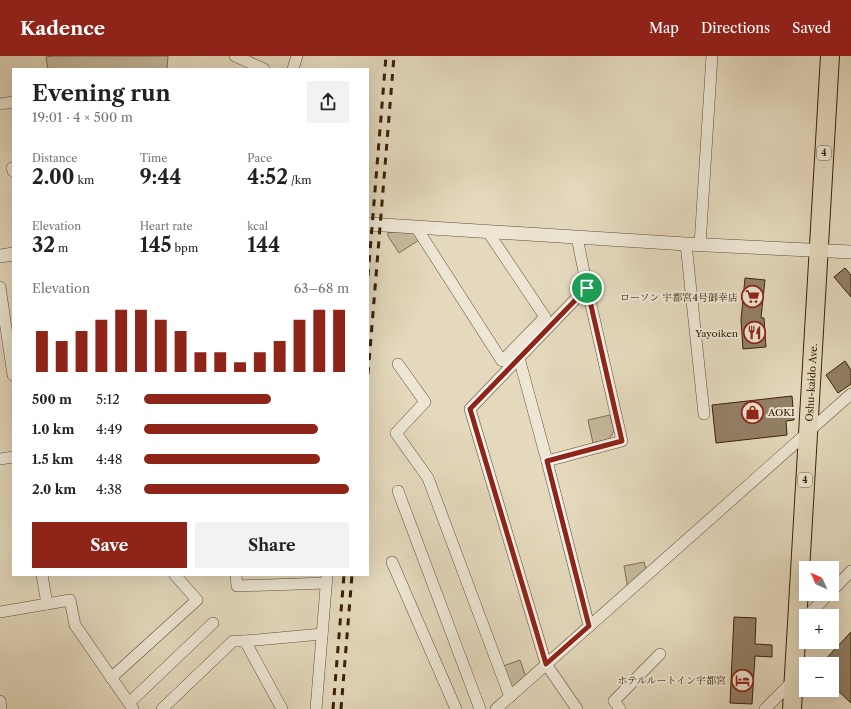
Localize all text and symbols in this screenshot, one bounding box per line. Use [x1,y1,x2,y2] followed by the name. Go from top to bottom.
[20,17,105,40] text: Kadence
[649,19,679,37] text: Map
[701,19,770,37] text: Directions
[792,19,831,37] text: Saved
[32,80,171,107] text: Evening run
[307,81,349,123] button: share
[32,109,133,125] text: 19:01 · 4 × 500 m
[817,146,831,160] road number: 4
[32,151,78,165] text: Distance
[140,151,167,165] text: Time
[247,151,272,165] text: Pace
[32,165,75,189] text: 2.00
[140,165,181,189] text: 9:44
[247,165,288,189] text: 4:52
[75,173,94,187] text: km
[288,173,311,187] text: /km
[32,219,81,233] text: Elevation
[140,219,193,233] text: Heart rate
[247,219,268,233] text: kcal
[32,233,55,257] text: 32
[140,233,172,257] text: 145
[247,233,280,257] text: 144
[55,241,68,255] text: m
[172,241,198,255] text: bpm
[570,271,604,305] pin
[576,277,598,299] icon: arrive
[32,280,90,296] text: Elevation
[294,280,349,296] text: 63–68 m
[740,284,766,310] supermarket icon: ローソン 宇都宮4号御幸店
[620,291,738,304] place label: ローソン 宇都宮4号御幸店
[741,320,767,346] restaurant icon: Yayoiken
[694,327,739,340] place label: Yayoiken
[803,343,820,422] street label: Oshu-kaido Ave.
[32,391,72,407] text: 500 m
[96,391,120,407] text: 5:12
[740,399,766,425] shop icon: AOKI
[767,406,795,419] place label: AOKI
[32,421,74,437] text: 1.0 km
[96,421,122,437] text: 4:49
[32,451,73,467] text: 1.5 km
[96,451,122,467] text: 4:48
[798,473,812,487] road number: 4
[32,481,76,497] text: 2.0 km
[96,481,122,497] text: 4:38
[32,522,187,568] button: Save
[195,522,349,568] button: Share
[799,561,839,601] north arrow
[799,561,839,697] map controls
[799,609,839,649] button: +
[799,657,839,697] button: −
[729,667,755,693] hotel icon: ホテルルートイン宇都宮
[617,674,726,687] place label: ホテルルートイン宇都宮

